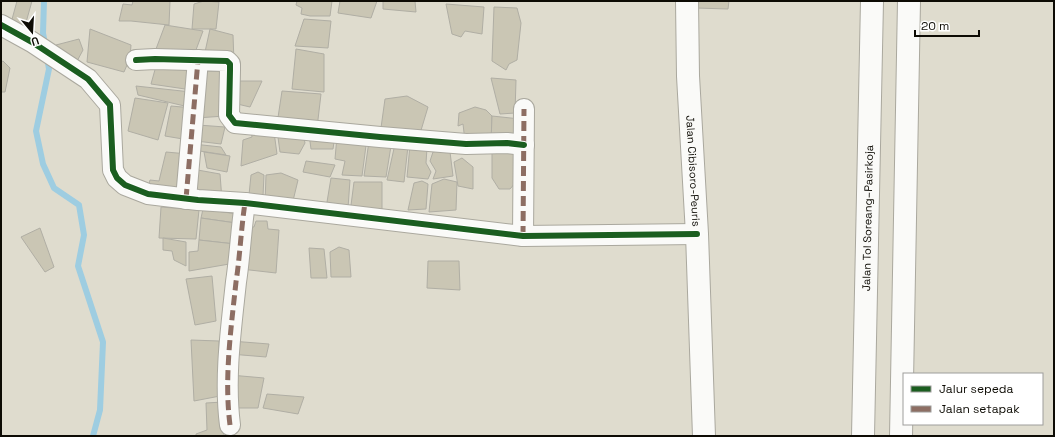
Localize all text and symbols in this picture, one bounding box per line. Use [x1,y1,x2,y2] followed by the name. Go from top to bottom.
[12,12,52,52] north arrow
[915,12,979,38] scale bar
[921,18,949,34] text: 20 m
[29,34,41,49] text: U
[683,115,704,227] street label: Jalan Cibisoro-Peuris
[859,144,876,291] street label: Jalan Tol Soreang–Pasirkoja
[903,373,1043,425] legend
[939,381,1014,397] text: Jalur sepeda
[939,401,1020,417] text: Jalan setapak

